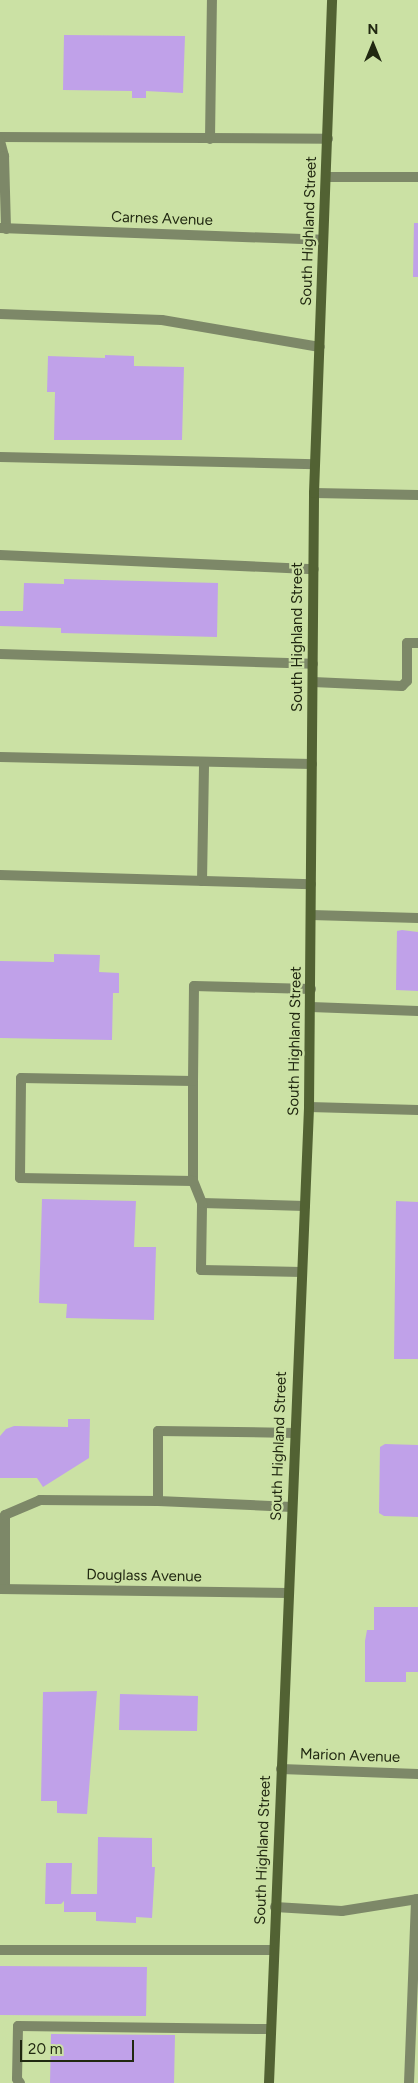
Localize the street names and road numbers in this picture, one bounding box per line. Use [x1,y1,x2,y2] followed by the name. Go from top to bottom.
[297,156,321,306] street label: South Highland Street
[111,208,213,230] street label: Carnes Avenue
[289,562,307,712] street label: South Highland Street
[285,966,305,1116] street label: South Highland Street
[267,1371,291,1521] street label: South Highland Street
[86,1566,202,1586] street label: Douglass Avenue
[300,1745,400,1767] street label: Marion Avenue
[251,1775,275,1925] street label: South Highland Street

